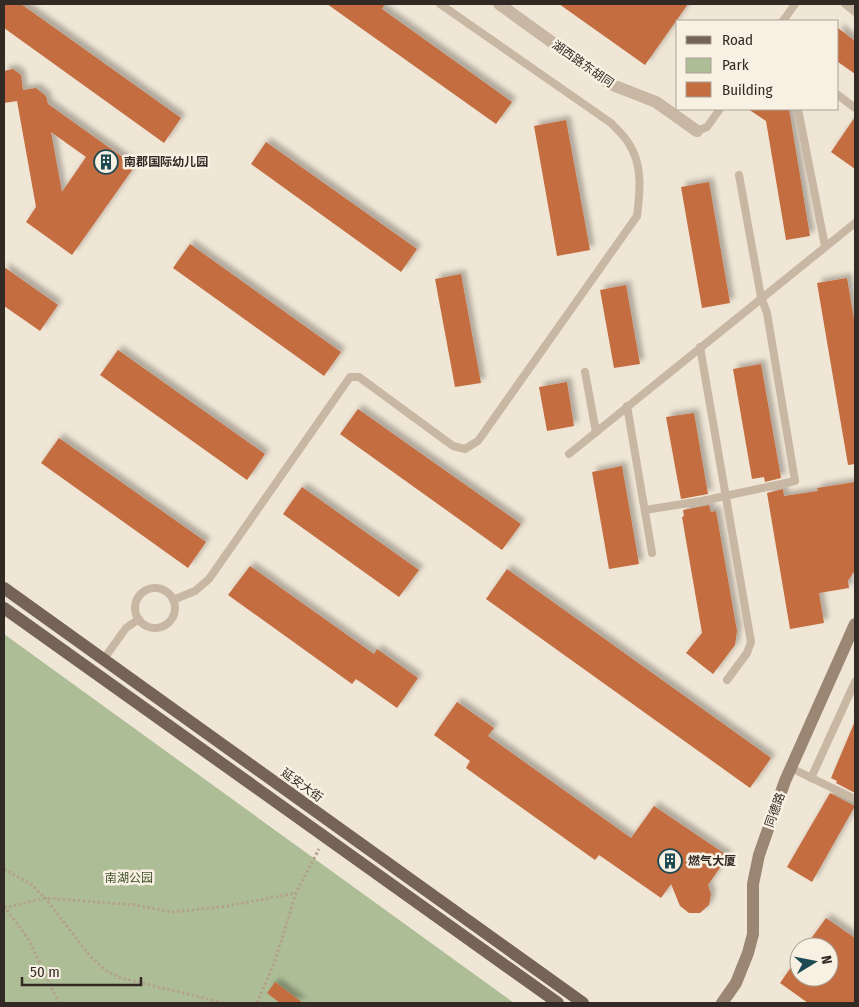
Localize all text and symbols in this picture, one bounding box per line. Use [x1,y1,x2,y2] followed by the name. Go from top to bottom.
[676,20,839,110] legend
[722,31,753,49] text: Road
[549,38,617,90] street label: 湖西路东胡同
[722,56,749,74] text: Park
[722,81,773,99] text: Building
[93,149,119,175] building icon: 南郡国际幼儿园
[124,155,208,169] place label: 南郡国际幼儿园
[278,765,326,805] street label: 延安大街
[762,791,788,829] street label: 同德路
[657,848,683,874] building icon: 燃气大厦
[688,854,736,868] place label: 燃气大厦
[105,871,153,885] park label: 南湖公园
[789,937,839,987] north arrow
[22,954,141,986] scale bar
[817,954,835,965] text: N
[30,963,60,981] text: 50 m

